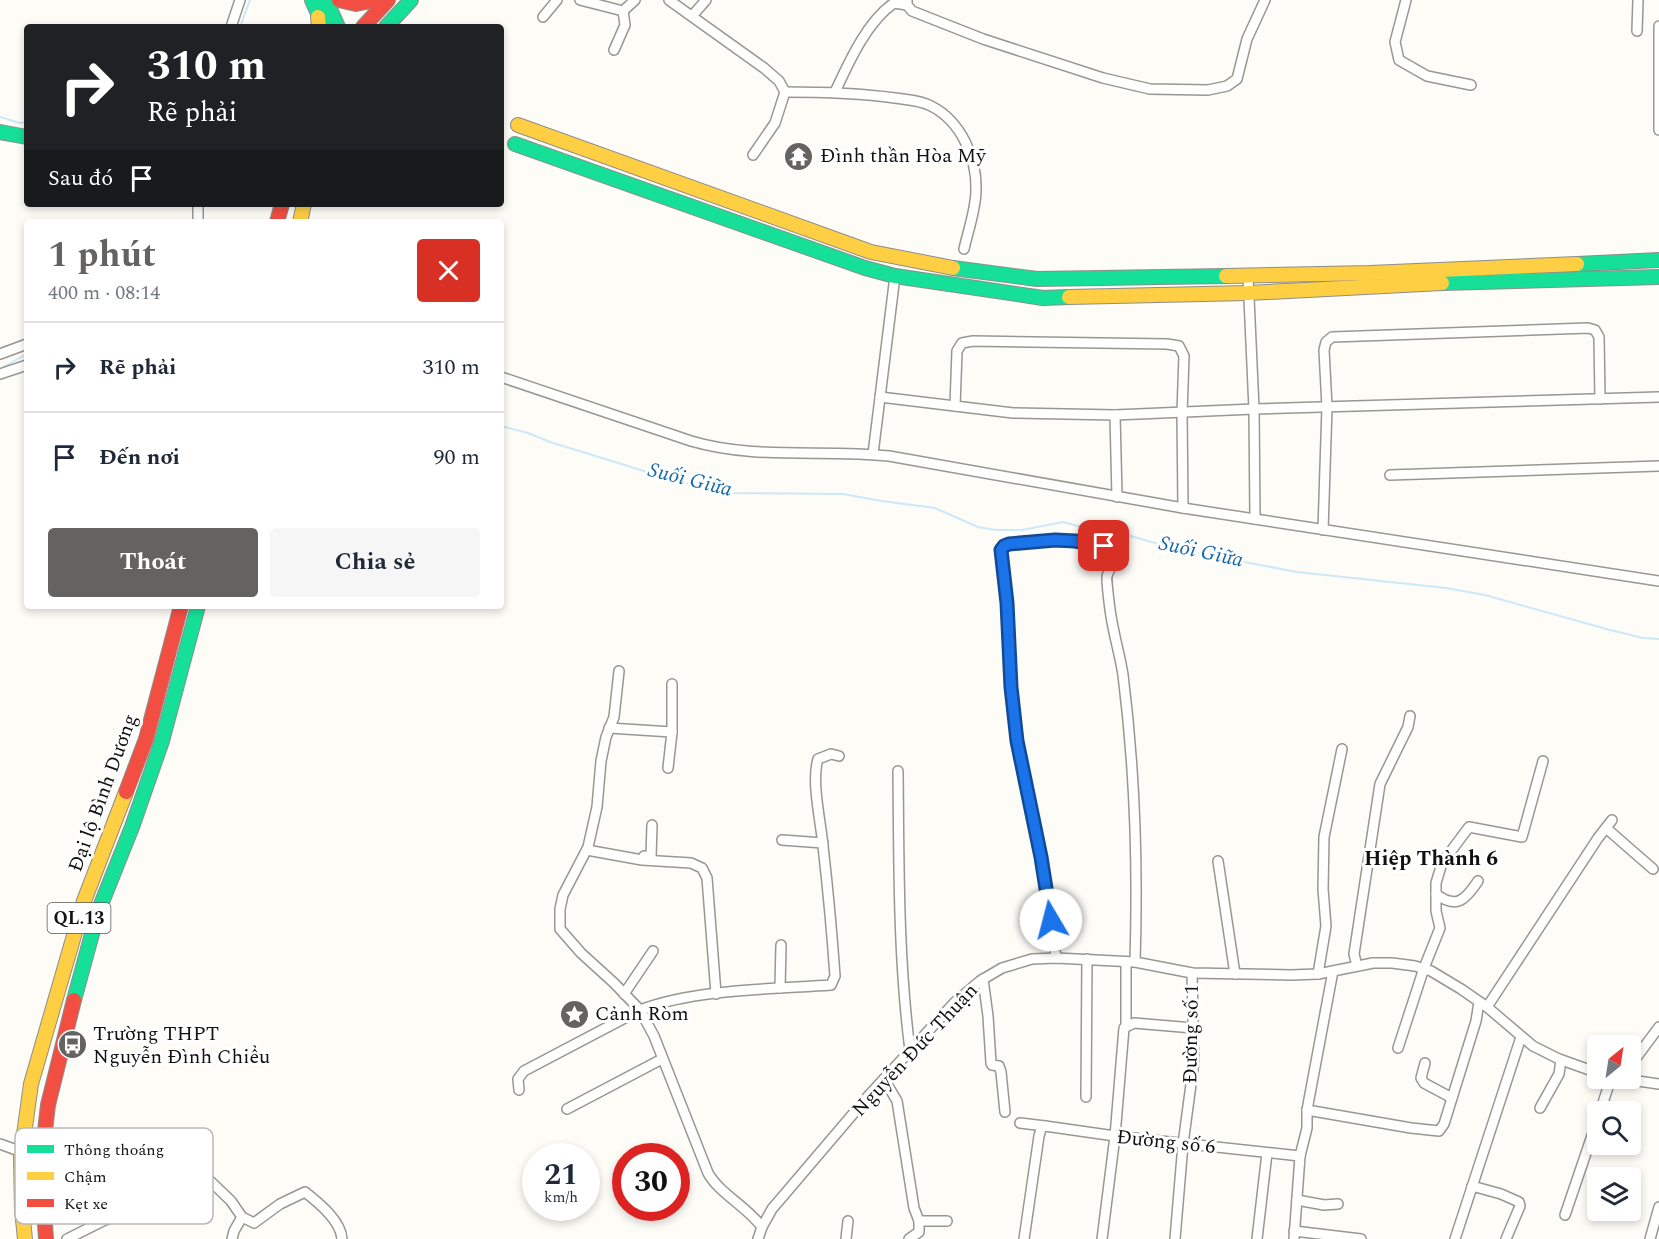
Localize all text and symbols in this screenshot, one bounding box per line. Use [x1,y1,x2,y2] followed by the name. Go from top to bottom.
[147,35,266,98] text: 310 m
[48,48,126,126] icon: right
[147,92,237,134] text: Rẽ phải
[783,140,815,172] temple icon: Đình thần Hòa Mỹ
[820,141,987,171] place label: Đình thần Hòa Mỹ
[48,162,113,195] text: Sau đó
[125,162,158,195] icon: arrive
[48,228,156,283] text: 1 phút
[417,239,480,302] button: close
[48,278,160,308] text: 400 m · 08:14
[48,351,81,384] icon: right
[99,351,176,384] text: Rẽ phải
[423,351,480,384] text: 310 m
[48,441,81,474] icon: arrive
[99,441,180,474] text: Đến nơi
[434,441,480,474] text: 90 m
[645,454,736,506] water label: Suối Giữa
[1078,520,1129,571] pin
[1156,527,1246,577] water label: Suối Giữa
[48,528,258,597] button: Thoát
[270,528,480,597] button: Chia sẻ
[1087,529,1120,562] icon: arrive
[61,710,145,876] street label: Đại lộ Bình Dương
[1364,843,1498,875] district label: Hiệp Thành 6
[1019,888,1083,952] position arrow
[48,903,110,933] road number: QL.13
[845,976,985,1124] street label: Nguyễn Đức Thuận
[1175,984,1207,1084] street label: Đường số 1
[558,998,590,1030] place icon: Cảnh Ròm
[595,999,689,1029] place label: Cảnh Ròm
[93,1019,270,1072] place label: Trường THPT Nguyễn Đình Chiểu
[56,1029,88,1061] bus stop icon: Trường THPT Nguyễn Đình Chiểu
[1587,1035,1641,1089] north arrow
[1587,1035,1641,1221] map controls
[1587,1101,1641,1155] button: search
[1115,1122,1217,1162] street label: Đường số 6
[15,1128,213,1224] legend
[64,1138,164,1162] text: Thông thoáng
[612,1143,690,1221] speed limit sign: 30
[544,1152,578,1198] text: 21
[64,1165,107,1189] text: Chậm
[1587,1167,1641,1221] button: layers
[544,1186,578,1209] text: km/h
[64,1192,108,1216] text: Kẹt xe

